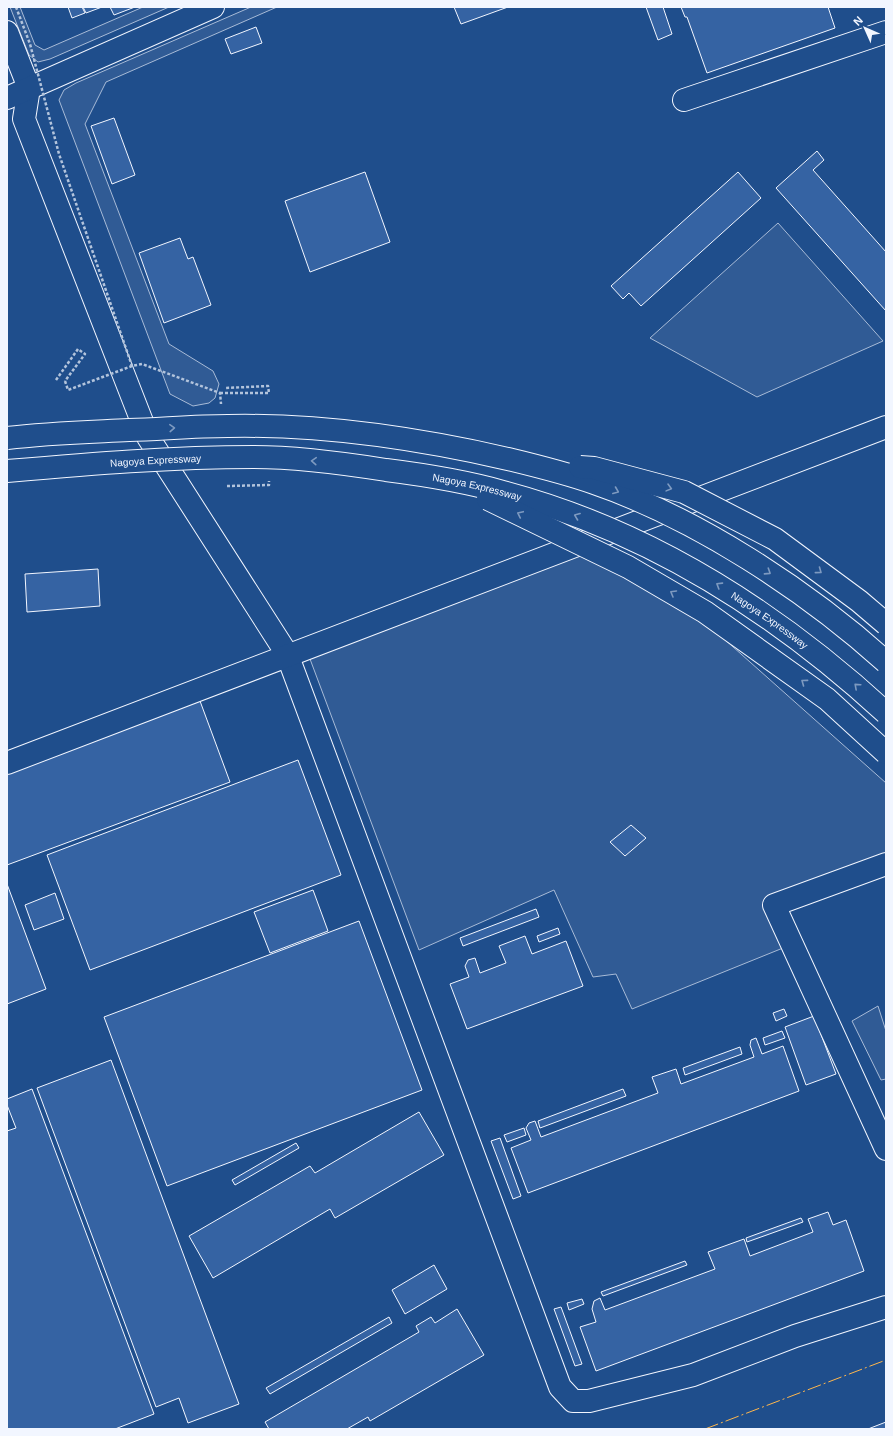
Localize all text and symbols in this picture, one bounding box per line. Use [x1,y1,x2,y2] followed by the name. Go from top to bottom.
[845,8,885,48] north arrow
[851,14,865,28] text: N
[169,424,175,433] one-way arrow
[110,453,201,469] street label: Nagoya Expressway
[311,456,317,465] one-way arrow
[432,472,523,503] street label: Nagoya Expressway
[666,483,673,492] one-way arrow
[612,487,619,495] one-way arrow
[517,511,525,519] one-way arrow
[573,513,580,521] one-way arrow
[764,567,771,575] one-way arrow
[814,567,821,574] one-way arrow
[716,582,723,590] one-way arrow
[729,590,810,651] street label: Nagoya Expressway
[670,591,677,598] one-way arrow
[801,680,808,687] one-way arrow
[854,684,862,691] one-way arrow

